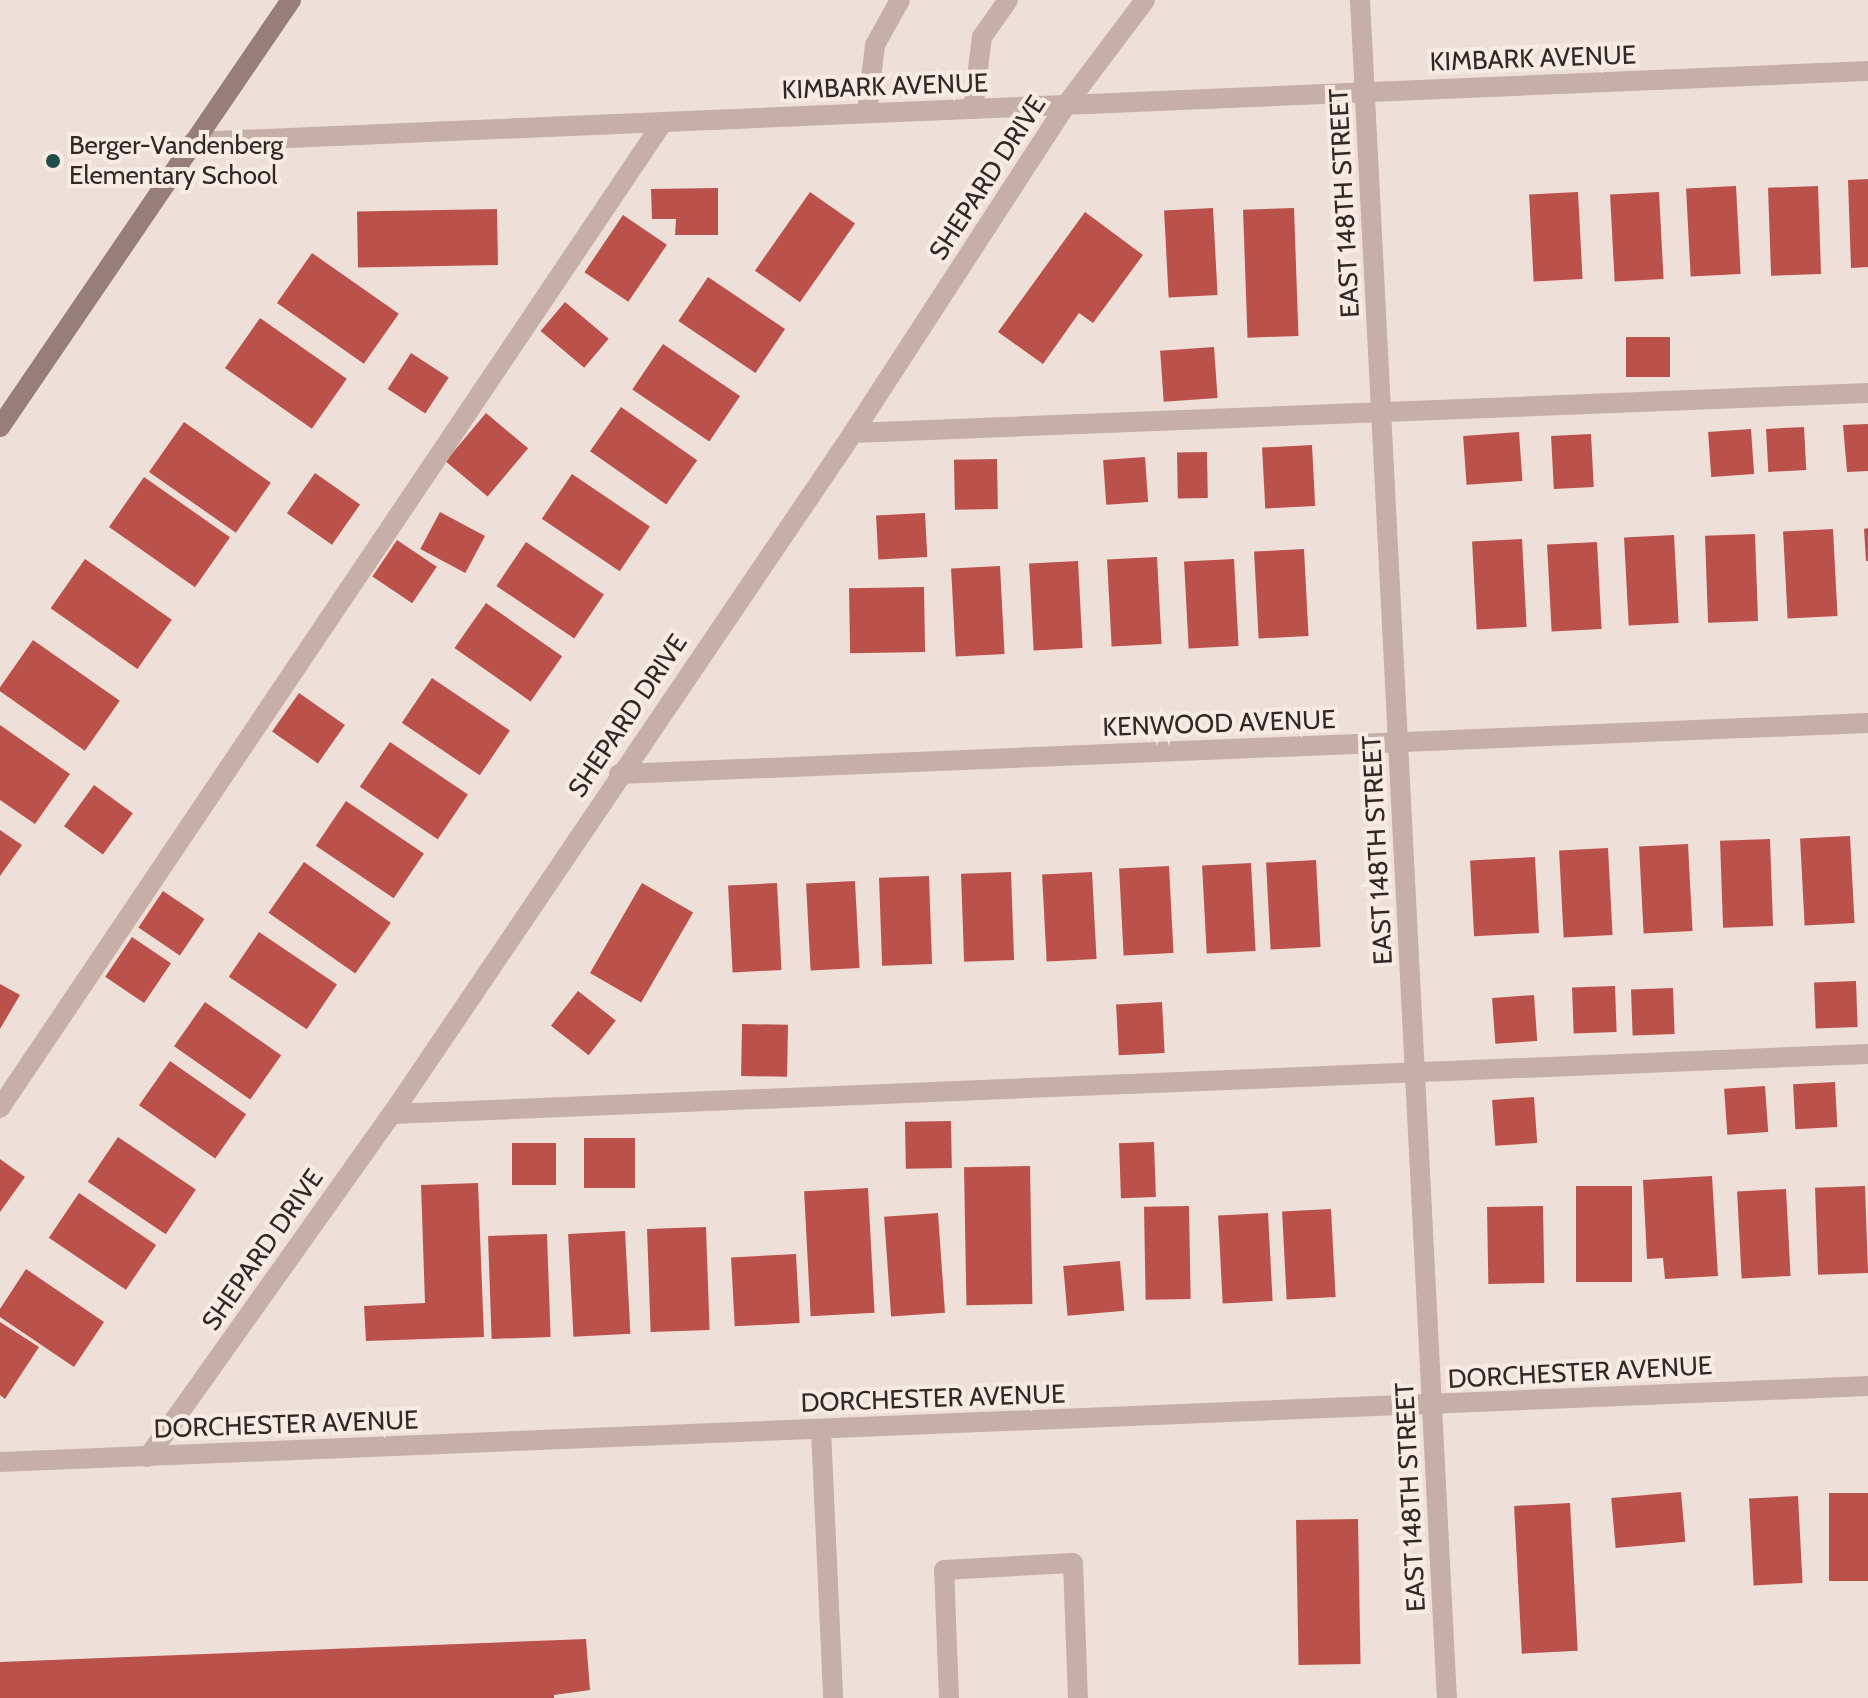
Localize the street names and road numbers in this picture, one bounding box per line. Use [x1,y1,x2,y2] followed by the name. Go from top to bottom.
[1429,40,1637,78] street label: KIMBARK AVENUE
[781,68,989,106] street label: KIMBARK AVENUE
[1323,87,1367,319] street label: EAST 148TH STREET
[923,90,1053,266] street label: SHEPARD DRIVE
[562,629,694,803] street label: SHEPARD DRIVE
[1102,704,1336,744] street label: KENWOOD AVENUE
[1356,734,1400,966] street label: EAST 148TH STREET
[196,1163,330,1337] street label: SHEPARD DRIVE
[1447,1350,1713,1396] street label: DORCHESTER AVENUE
[800,1379,1066,1419] street label: DORCHESTER AVENUE
[1389,1381,1433,1613] street label: EAST 148TH STREET
[153,1405,419,1445] street label: DORCHESTER AVENUE

